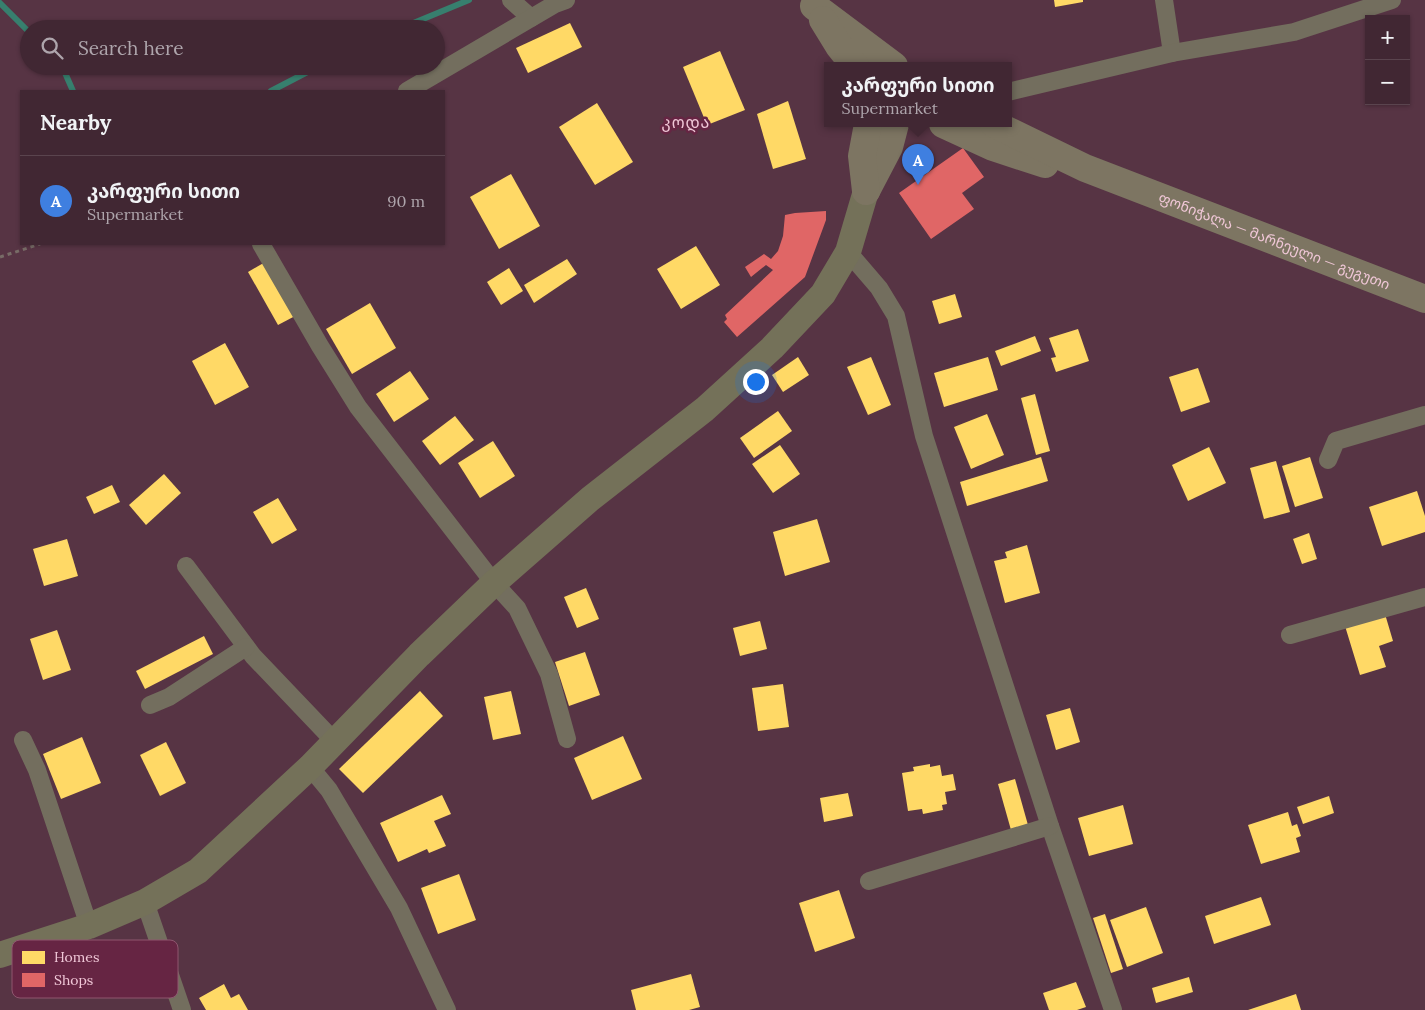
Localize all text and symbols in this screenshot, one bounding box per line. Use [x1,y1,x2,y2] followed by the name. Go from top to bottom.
[1365,15,1410,105] map controls
[1365,15,1410,60] button: +
[20,20,445,75] search box
[38,34,66,62] icon: search
[78,36,184,60] text: Search here
[1365,60,1410,105] button: −
[824,62,1012,127] popup
[842,73,995,97] text: კარფური სითი
[842,98,938,118] text: Supermarket
[40,109,111,136] text: Nearby
[662,112,710,133] district label: კოდა
[902,144,934,185] pin: A
[87,179,240,203] text: კარფური სითი
[1156,188,1393,294] street label: ფონიჭალა — მარნეული — გუგუთი
[51,191,61,211] text: A
[387,191,425,211] text: 90 m
[87,204,183,224] text: Supermarket
[743,369,769,395] your location
[12,940,178,998] legend
[54,948,99,966] text: Homes
[54,971,93,989] text: Shops

